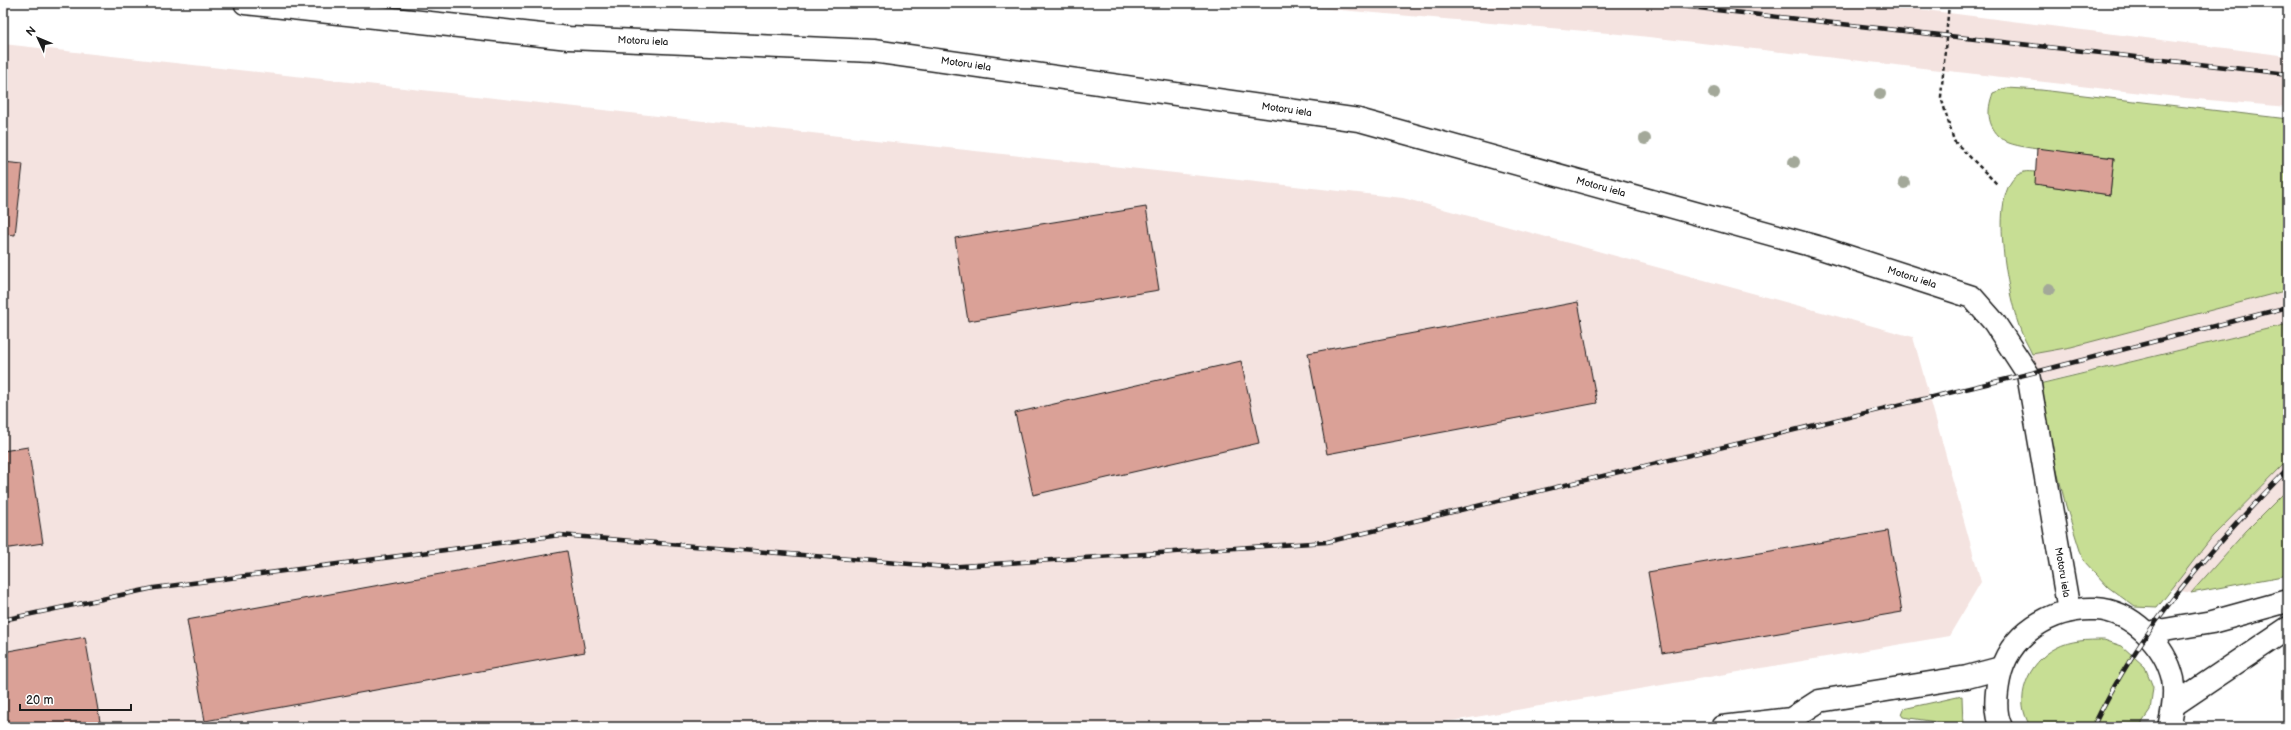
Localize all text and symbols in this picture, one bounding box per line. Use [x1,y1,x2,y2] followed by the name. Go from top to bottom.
[18,18,58,58] north arrow
[24,24,39,39] text: N
[617,34,669,48] street label: Motoru iela
[940,55,992,74] street label: Motoru iela
[1261,100,1313,119] street label: Motoru iela
[1575,174,1627,200] street label: Motoru iela
[1886,264,1938,291] street label: Motoru iela
[2052,546,2073,599] street label: Motoru iela
[20,686,131,712] scale bar
[26,693,53,708] text: 20 m

